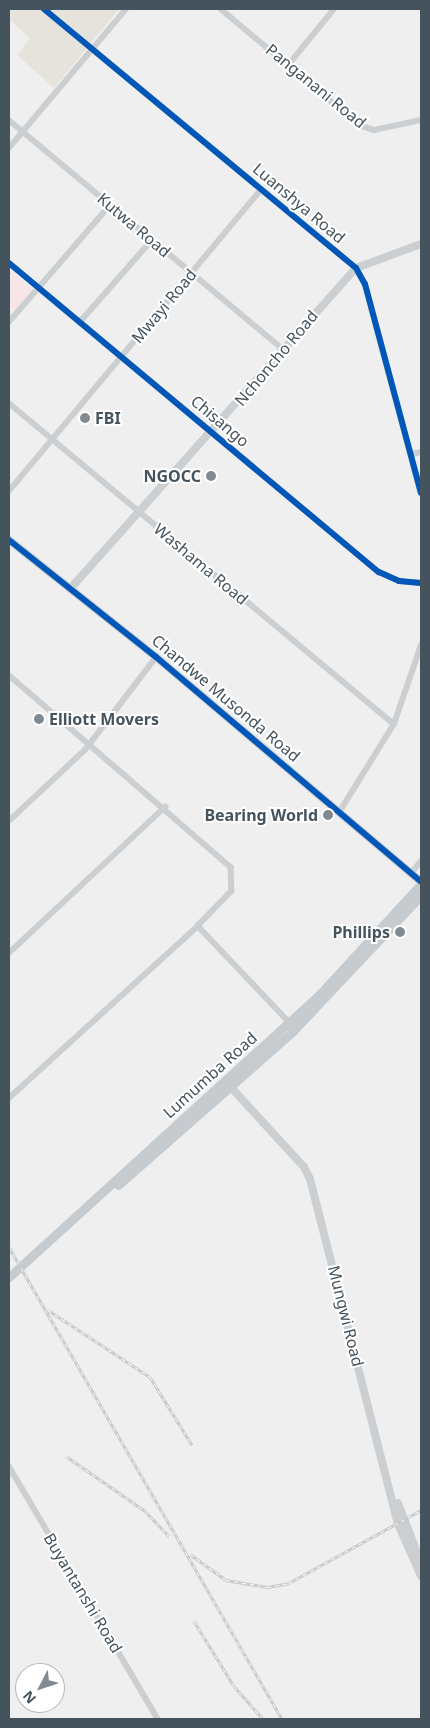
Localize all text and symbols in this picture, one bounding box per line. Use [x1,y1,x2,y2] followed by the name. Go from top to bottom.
[262,40,370,132] street label: Panganani Road
[249,159,349,247] street label: Luanshya Road
[93,189,175,261] street label: Kutwa Road
[127,265,201,347] street label: Mwayi Road
[230,306,322,410] street label: Nchoncho Road
[187,391,253,451] street label: Chisango
[95,408,121,428] place label: FBI
[79,412,91,424] marker: FBI
[144,466,201,486] place label: NGOCC
[205,470,217,482] marker: NGOCC
[150,519,252,609] street label: Washama Road
[148,630,304,766] street label: Chandwe Musonda Road
[49,709,159,729] place label: Elliott Movers
[33,713,45,725] marker: Elliott Movers
[204,805,318,825] place label: Bearing World
[322,809,334,821] marker: Bearing World
[332,922,390,942] place label: Phillips
[394,926,406,938] marker: Phillips
[159,1028,261,1122] street label: Lumumba Road
[324,1263,368,1369] street label: Mungwi Road
[40,1530,126,1656] street label: Buyantanshi Road
[15,1663,65,1713] north arrow
[18,1687,40,1708] text: N

